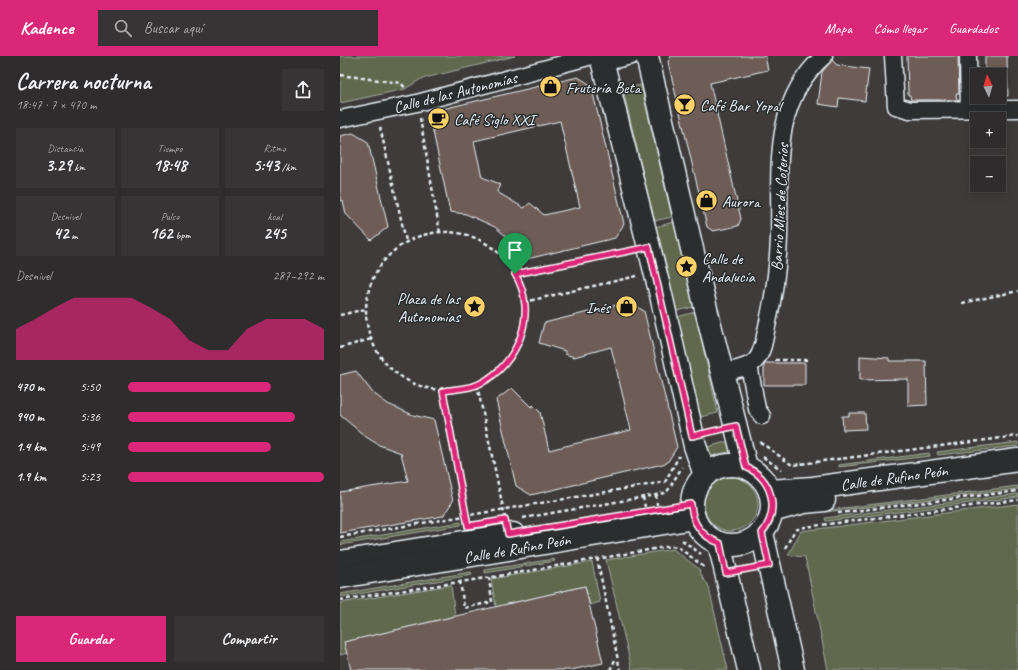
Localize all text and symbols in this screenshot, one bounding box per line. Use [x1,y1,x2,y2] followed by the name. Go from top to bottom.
[98,10,378,46] search box
[20,16,74,40] text: Kadence
[112,17,134,39] icon: search
[144,19,202,38] text: Buscar aquí
[825,20,852,37] text: Mapa
[874,20,927,37] text: Cómo llegar
[949,20,998,37] text: Guardados
[16,68,151,96] text: Carrera nocturna
[392,68,520,118] street label: Calle de las Autonomías
[970,68,1006,104] north arrow
[970,68,1006,192] map controls
[282,69,324,111] button: share
[538,74,564,100] shop icon: Frutería Beta
[566,78,642,98] place label: Frutería Beta
[671,92,697,118] bar icon: Café Bar Yopal
[700,96,785,116] place label: Café Bar Yopal
[16,97,97,113] text: 18:47 · 7 × 470 m
[425,106,451,132] cafe icon: Café Siglo XXI
[454,110,538,130] place label: Café Siglo XXI
[970,112,1006,148] button: +
[47,141,83,155] text: Distancia
[158,141,182,155] text: Tiempo
[264,141,286,155] text: Ritmo
[767,141,793,271] street label: Barrio Mies de Coteríos
[46,155,72,176] text: 3.29
[153,155,187,176] text: 18:48
[253,155,279,176] text: 5:43
[970,156,1006,192] button: −
[72,160,85,174] text: km
[279,160,296,174] text: /km
[693,188,719,214] shop icon: Aurora
[722,192,761,212] place label: Aurora
[50,209,80,223] text: Desnivel
[161,209,179,223] text: Pulso
[267,209,282,223] text: kcal
[53,223,69,244] text: 42
[149,223,173,244] text: 162
[263,223,286,244] text: 245
[69,228,77,242] text: m
[173,228,191,242] text: bpm
[498,233,532,274] pin
[504,239,526,261] icon: arrive
[702,249,756,287] place label: Calle de Andalucía
[674,254,700,280] place icon: Calle de Andalucía
[16,268,51,284] text: Desnivel
[273,268,324,284] text: 287–292 m
[397,289,462,327] place label: Plaza de las Autonomías
[462,294,488,320] place icon: Plaza de las Autonomías
[613,294,639,320] shop icon: Inés
[586,298,612,318] place label: Inés
[16,379,44,395] text: 470 m
[80,379,100,395] text: 5:50
[16,409,44,425] text: 940 m
[80,409,100,425] text: 5:36
[16,439,46,455] text: 1.4 km
[80,439,100,455] text: 5:49
[839,460,950,495] street label: Calle de Rufino Peón
[16,469,46,485] text: 1.9 km
[80,469,100,485] text: 5:23
[462,530,573,568] street label: Calle de Rufino Peón
[16,616,166,662] button: Guardar
[174,616,324,662] button: Compartir

